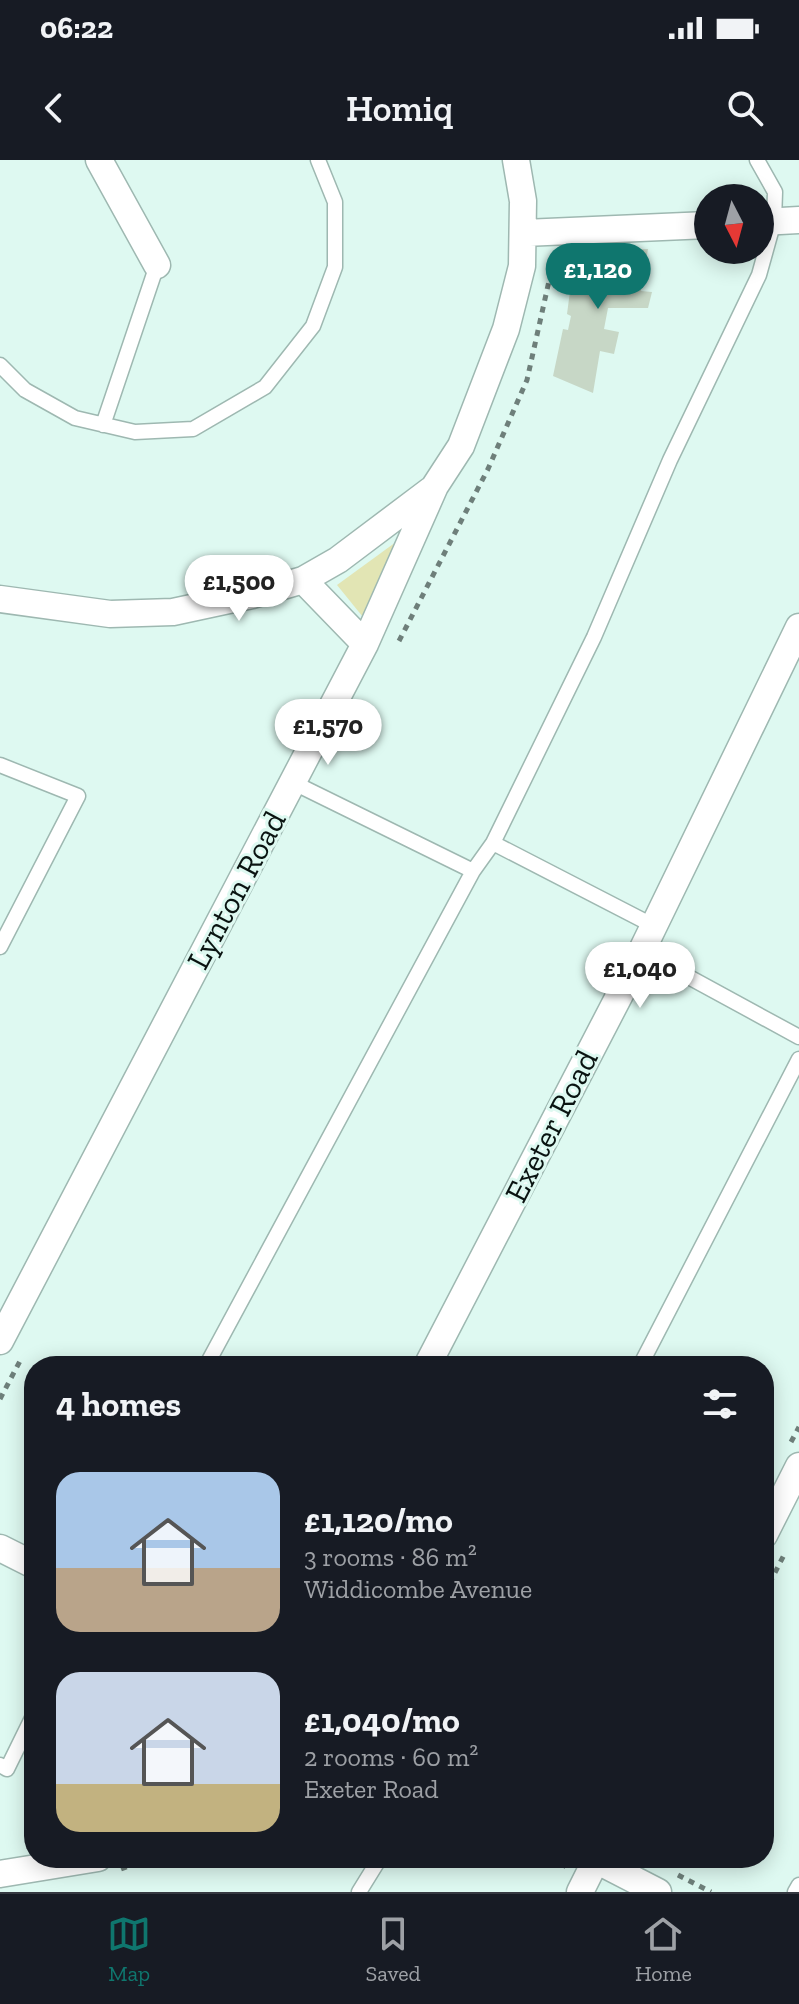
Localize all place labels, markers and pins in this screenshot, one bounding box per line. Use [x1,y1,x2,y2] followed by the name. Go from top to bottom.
[533,243,663,311] pin: £1,120
[174,555,304,623] pin: £1,500
[263,699,393,767] pin: £1,570
[575,942,705,1010] pin: £1,040

